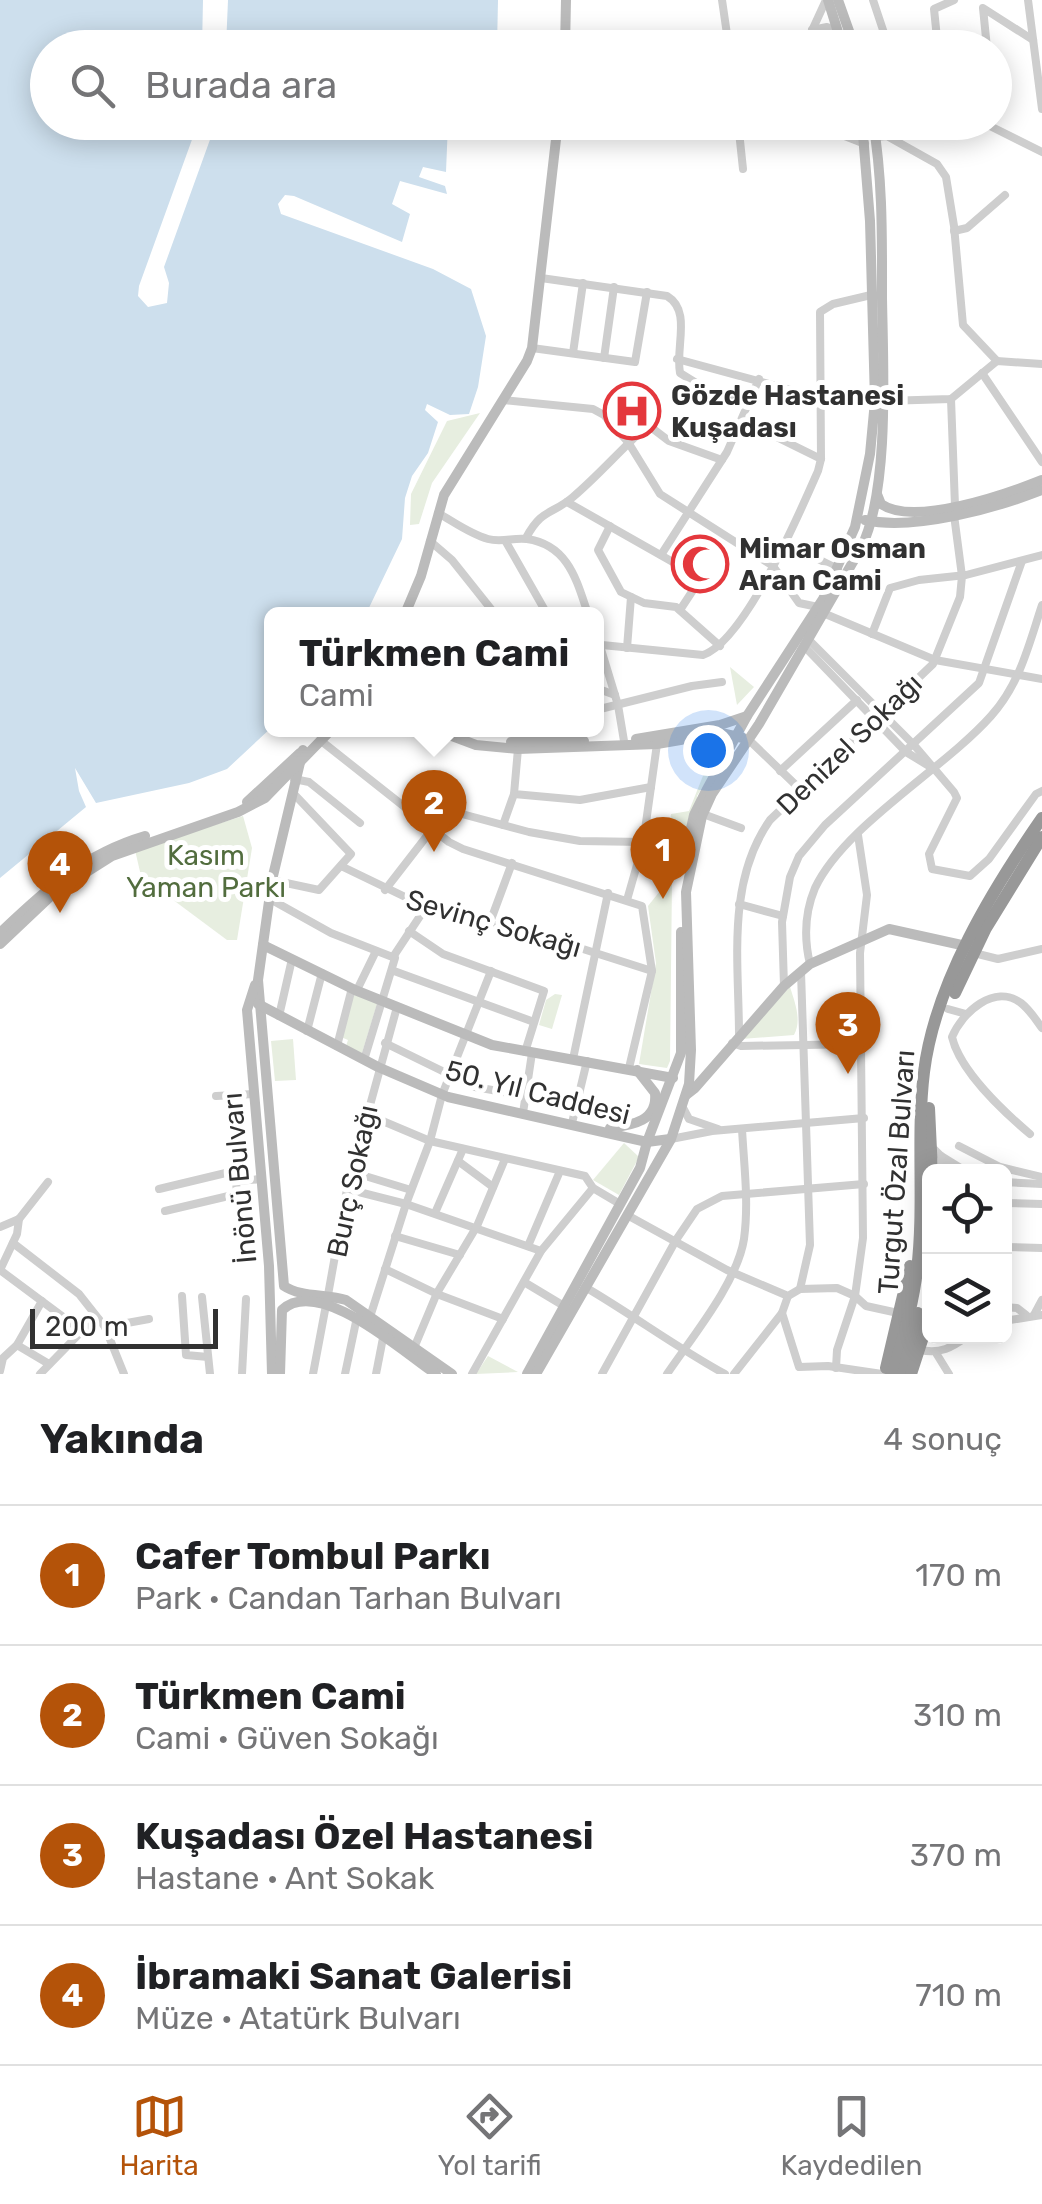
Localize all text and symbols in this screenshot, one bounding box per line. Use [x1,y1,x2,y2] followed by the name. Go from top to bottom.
[30,30,1012,140] search box
[65,58,120,113] icon: search
[145,62,337,108] text: Burada ara
[671,379,904,444] place label: Gözde Hastanesi Kuşadası
[602,381,662,441] hospital icon: Gözde Hastanesi Kuşadası
[739,532,926,597] place label: Mimar Osman Aran Cami
[670,534,730,594] mosque icon: Mimar Osman Aran Cami
[264,607,604,737] popup
[299,630,569,676] text: Türkmen Cami
[770,667,929,822] street label: Denizel Sokağı
[299,676,374,714] text: Cami
[683,725,734,776] your location
[402,770,466,852] pin: 2
[630,816,696,899] pin: 1
[28,830,92,913] pin: 4
[126,839,286,904] park label: Kasım Yaman Parkı
[402,883,585,964] street label: Sevinç Sokağı
[816,992,880,1074] pin: 3
[871,1049,922,1295] street label: Turgut Özal Bulvarı
[442,1054,634,1131] street label: 50. Yıl Caddesi
[216,1091,263,1265] street label: İnönü Bulvarı
[320,1102,385,1260] street label: Burç Sokağı
[922,1164,1012,1344] map controls
[922,1164,1012,1254] button: locate
[922,1254,1012,1344] button: layers
[30,1304,218,1348] scale bar
[45,1310,129,1343] text: 200 m
[40,1414,204,1464] text: Yakında
[883,1420,1002,1458] text: 4 sonuç
[135,1533,491,1579] text: Cafer Tombul Parkı
[65,1556,80,1594] text: 1
[915,1556,1002,1594] text: 170 m
[135,1579,562,1617] text: Park · Candan Tarhan Bulvarı
[135,1673,406,1719] text: Türkmen Cami
[62,1696,83,1734] text: 2
[913,1696,1002,1734] text: 310 m
[135,1719,439,1757] text: Cami · Güven Sokağı
[135,1813,594,1859] text: Kuşadası Özel Hastanesi
[62,1836,83,1874] text: 3
[910,1836,1002,1874] text: 370 m
[135,1859,434,1897] text: Hastane · Ant Sokak
[135,1953,572,1999] text: İbramaki Sanat Galerisi
[62,1976,83,2014] text: 4
[915,1976,1002,2014] text: 710 m
[135,1999,461,2037] text: Müze · Atatürk Bulvarı
[119,2089,199,2182] tab: Harita
[438,2089,542,2182] tab: Yol tarifi
[781,2089,923,2182] tab: Kaydedilen

